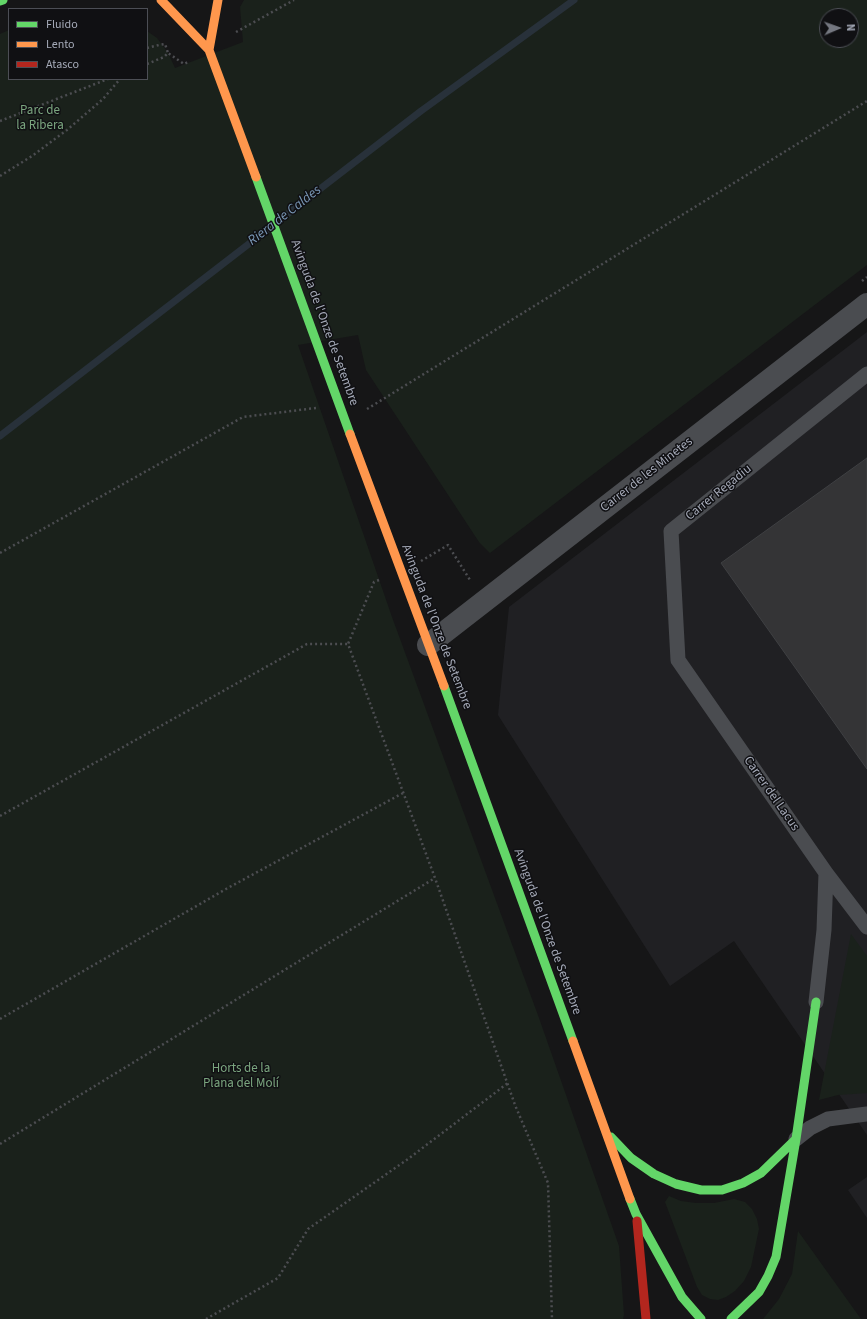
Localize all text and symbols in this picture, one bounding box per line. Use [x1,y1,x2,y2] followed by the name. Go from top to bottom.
[8,8,148,80] legend
[819,8,859,48] north arrow
[46,16,78,33] text: Fluido
[843,24,858,32] text: N
[46,36,75,53] text: Lento
[46,56,79,73] text: Atasco
[16,103,64,134] park label: Parc de la Ribera
[245,182,325,250] water label: Riera de Caldes
[287,238,361,408] street label: Avinguda de l'Onze de Setembre
[598,434,696,516] street label: Carrer de les Minetes
[683,462,755,524] street label: Carrer Regadiu
[397,542,475,712] street label: Avinguda de l'Onze de Setembre
[740,754,802,834] street label: Carrer del Lacus
[510,847,584,1017] street label: Avinguda de l'Onze de Setembre
[203,1061,279,1092] park label: Horts de la Plana del Molí

